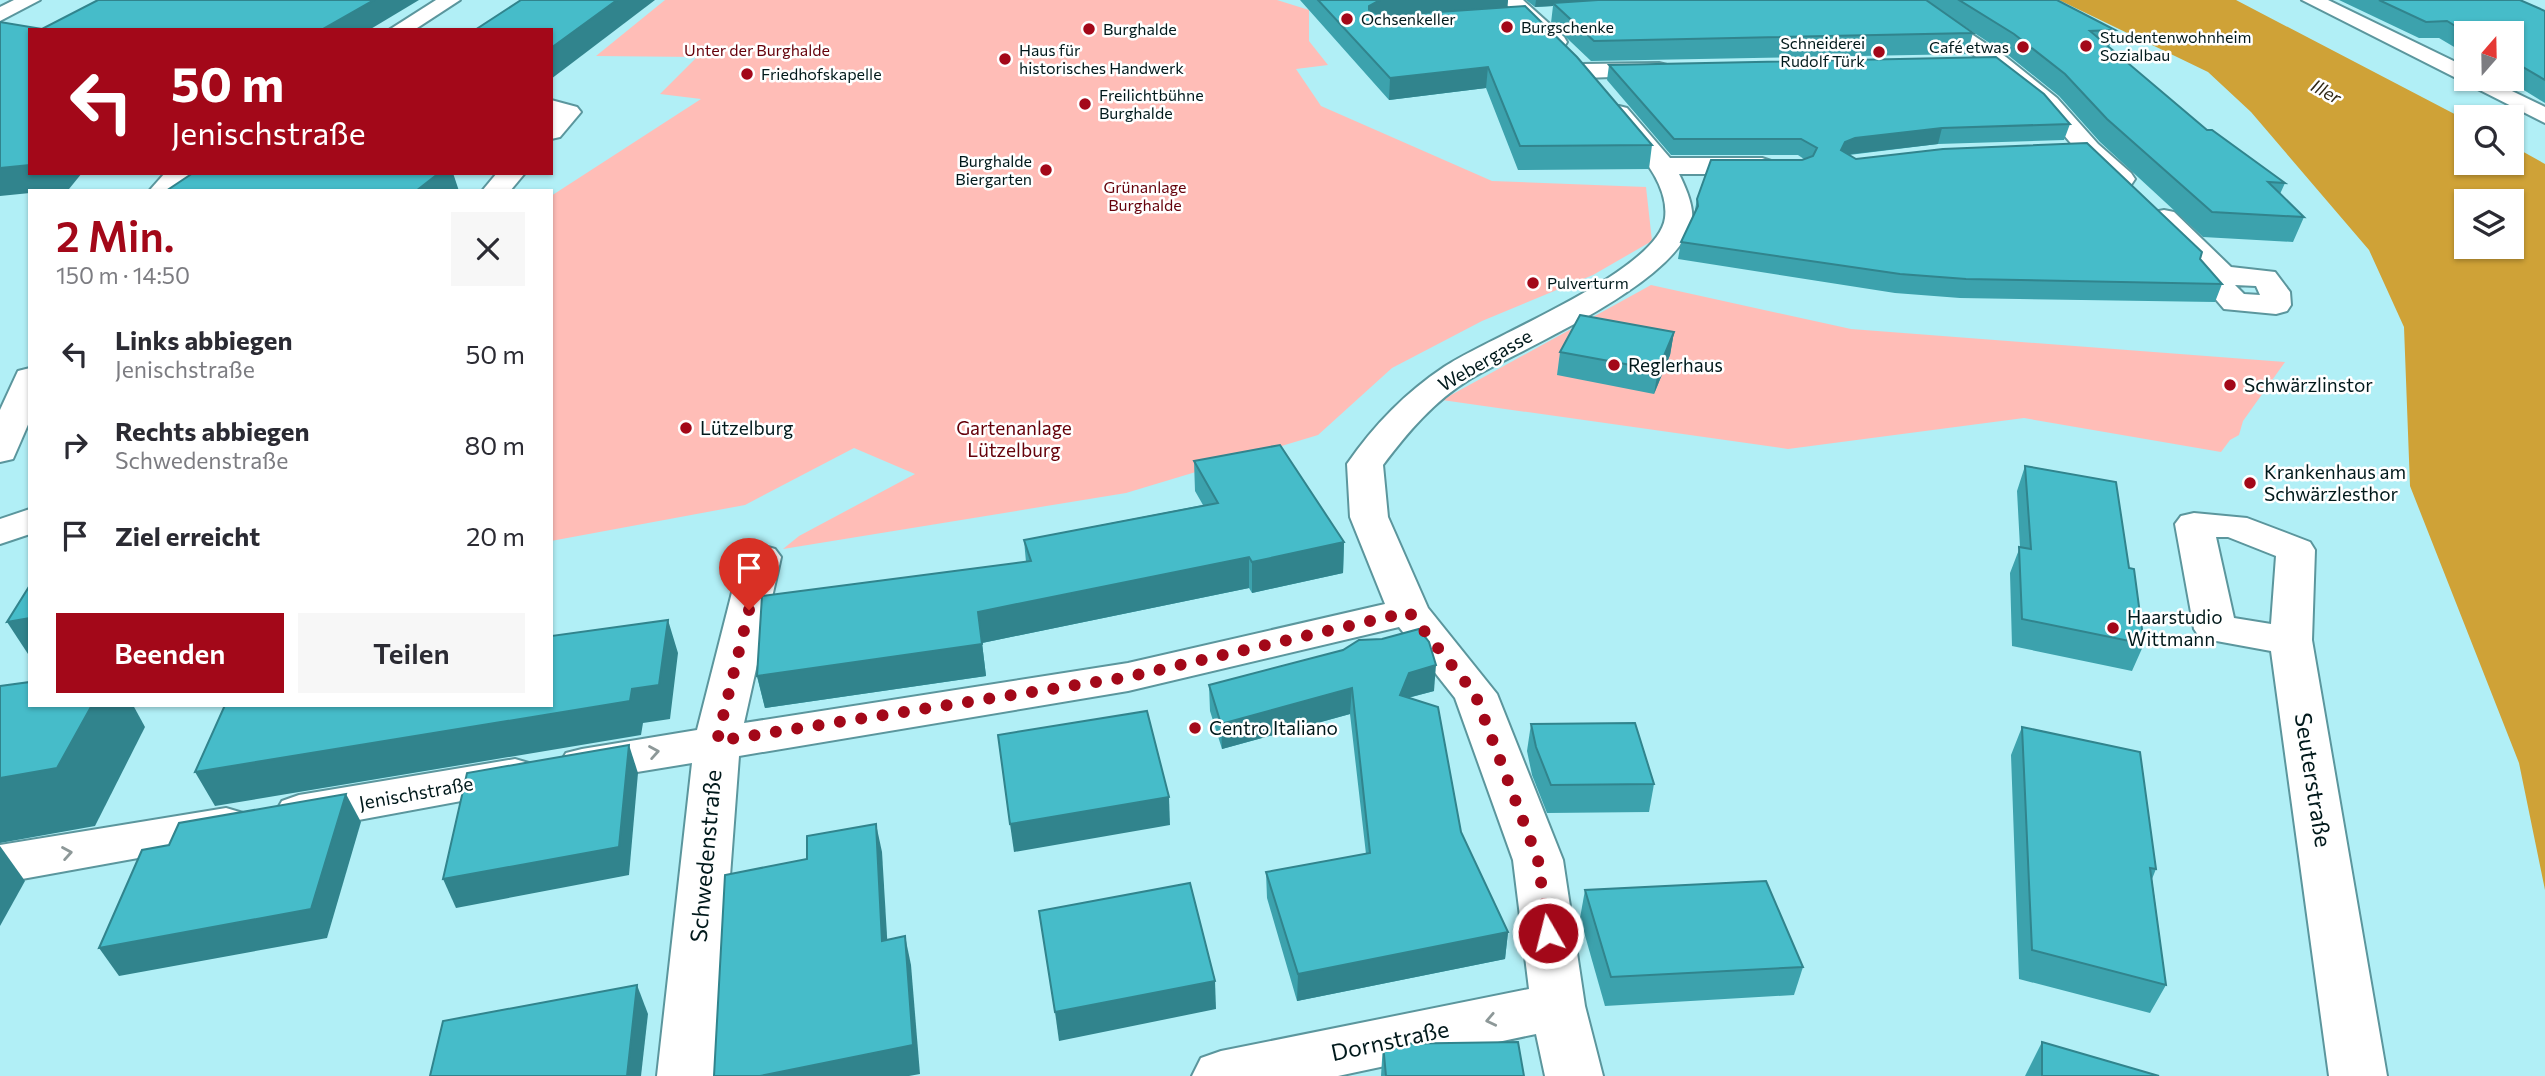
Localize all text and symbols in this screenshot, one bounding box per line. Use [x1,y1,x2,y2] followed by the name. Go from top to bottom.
[1361,9,1456,28] place label: Ochsenkeller
[1339,11,1355,27] marker: Ochsenkeller
[1521,17,1614,36] place label: Burgschenke
[1103,19,1177,38] place label: Burghalde
[1499,19,1515,35] marker: Burgschenke
[1081,21,1097,37] marker: Burghalde
[2454,21,2524,91] north arrow
[2454,21,2524,259] map controls
[2100,27,2252,64] place label: Studentenwohnheim Sozialbau
[1780,33,1865,70] place label: Schneiderei Rudolf Türk
[1929,37,2009,56] place label: Café etwas
[2078,38,2094,54] marker: Studentenwohnheim Sozialbau
[2015,39,2031,55] marker: Café etwas
[684,40,830,59] park label: Unter der Burghalde
[1019,40,1184,77] place label: Haus für historisches Handwerk
[1871,44,1887,60] marker: Schneiderei Rudolf Türk
[997,51,1013,67] marker: Haus für historisches Handwerk
[171,52,284,112] text: 50 m
[56,56,147,147] icon: left
[761,64,882,83] place label: Friedhofskapelle
[739,66,755,82] marker: Friedhofskapelle
[2308,74,2346,109] water label: Iller
[1099,85,1204,122] place label: Freilichtbühne Burghalde
[1077,96,1093,112] marker: Freilichtbühne Burghalde
[2454,105,2524,175] button: search
[171,112,366,152] text: Jenischstraße
[955,151,1032,188] place label: Burghalde Biergarten
[1038,162,1054,178] marker: Burghalde Biergarten
[1103,177,1187,214] park label: Grünanlage Burghalde
[2454,189,2524,259] button: layers
[56,209,174,261] text: 2 Min.
[451,212,525,286] button: close
[56,261,190,289] text: 150 m · 14:50
[1547,273,1629,292] place label: Pulverturm
[1525,275,1541,291] marker: Pulverturm
[115,324,293,355] text: Links abbiegen
[1434,324,1536,396] street label: Webergasse
[56,335,94,373] icon: left
[465,338,525,369] text: 50 m
[1628,353,1723,376] place label: Reglerhaus
[115,355,255,383] text: Jenischstraße
[1606,357,1622,373] marker: Reglerhaus
[2244,373,2373,396] place label: Schwärzlinstor
[2222,377,2238,393] marker: Schwärzlinstor
[115,415,310,446] text: Rechts abbiegen
[700,416,793,439] place label: Lützelburg
[956,416,1072,461] park label: Gartenanlage Lützelburg
[678,420,694,436] marker: Lützelburg
[56,426,94,464] icon: right
[465,429,525,460] text: 80 m
[115,446,288,474] text: Schwedenstraße
[2264,460,2406,505] place label: Krankenhaus am Schwärzlesthor
[2242,475,2258,491] marker: Krankenhaus am Schwärzlesthor
[56,517,94,555] icon: arrive
[115,520,260,551] text: Ziel erreicht
[466,520,525,551] text: 20 m
[719,538,779,610] pin
[730,549,768,587] icon: arrive
[2127,605,2223,650] place label: Haarstudio Wittmann
[56,613,284,693] button: Beenden
[298,613,525,693] button: Teilen
[2105,620,2121,636] marker: Haarstudio Wittmann
[2290,711,2338,849] street label: Seuterstraße
[1209,716,1338,739] place label: Centro Italiano
[1187,720,1203,736] marker: Centro Italiano
[648,745,660,760] one-way arrow
[684,768,727,944] street label: Schwedenstraße
[357,771,475,814] street label: Jenischstraße
[61,846,73,861] one-way arrow
[1511,896,1585,970] position arrow
[1485,1012,1497,1027] one-way arrow
[1328,1014,1451,1066] street label: Dornstraße

